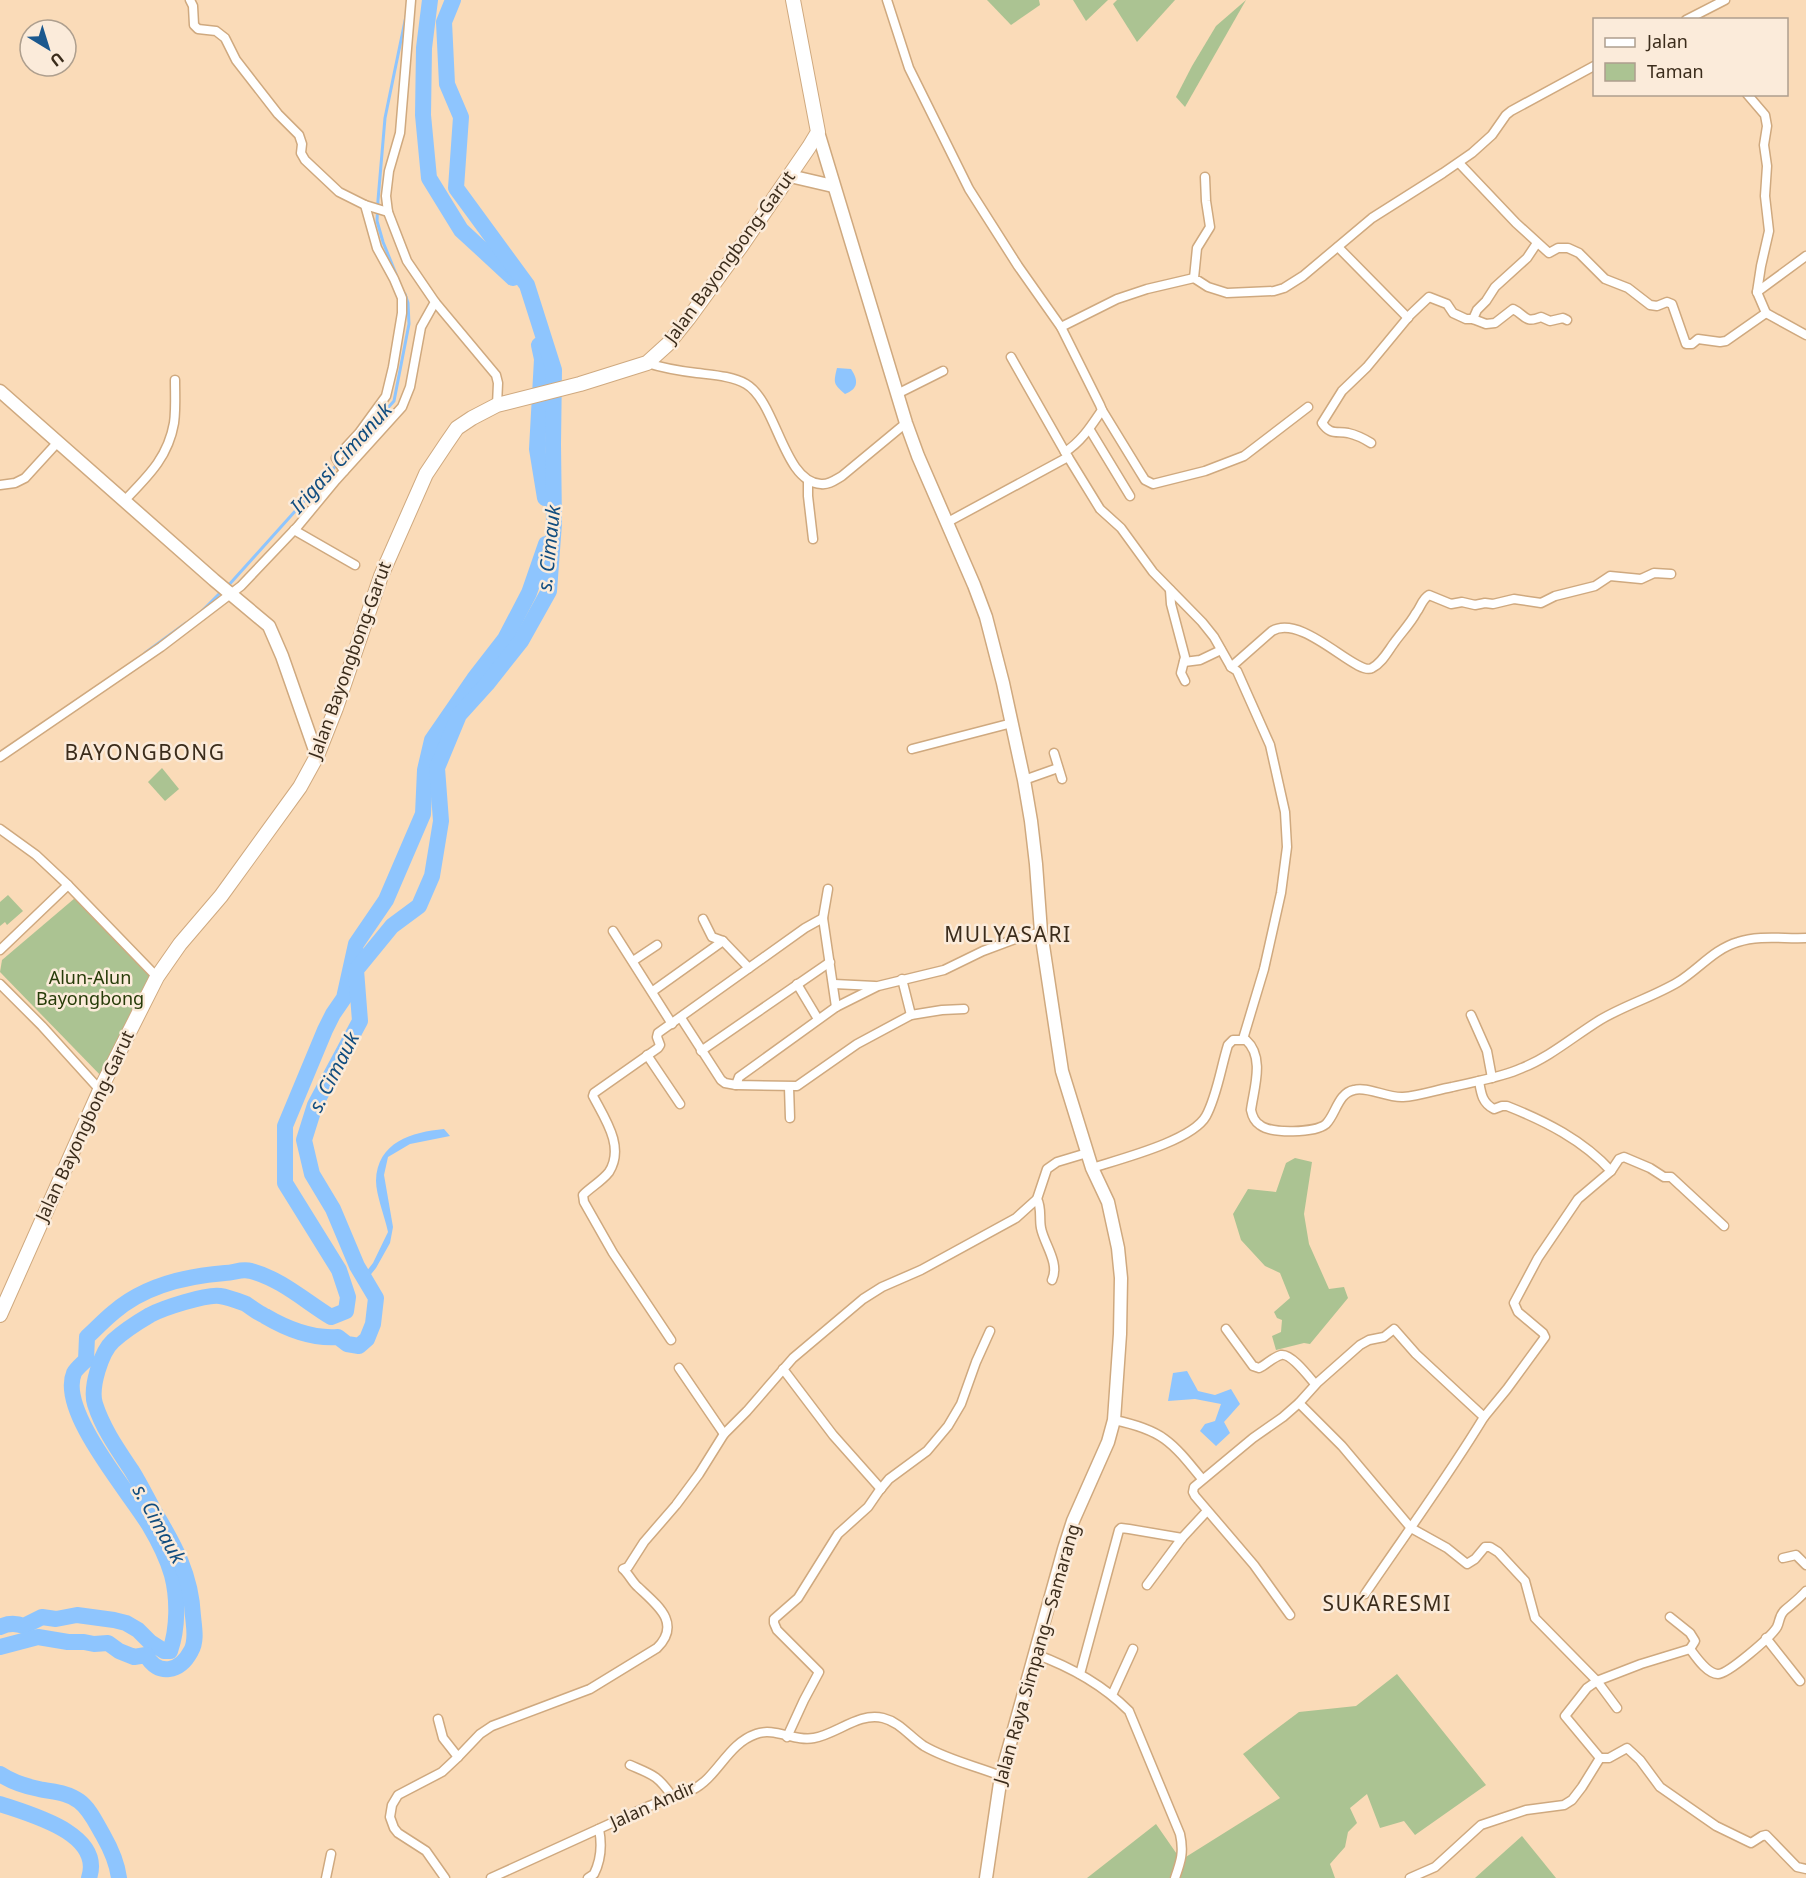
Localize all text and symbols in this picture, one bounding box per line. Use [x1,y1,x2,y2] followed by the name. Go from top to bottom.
[18,18,78,78] north arrow
[1593,18,1788,96] legend
[1645,29,1688,53] text: Jalan
[46,47,69,72] text: U
[1647,59,1704,83] text: Taman
[657,165,800,349] street label: Jalan Bayongbong-Garut
[283,396,398,520] water label: Irigasi Cimanuk
[531,503,567,592] water label: s. Cimauk
[302,557,396,763] street label: Jalan Bayongbong-Garut
[64,738,226,766] district label: BAYONGBONG
[944,920,1072,948] district label: MULYASARI
[36,965,144,1010] park label: Alun-Alun Bayongbong
[28,1026,139,1227] street label: Jalan Bayongbong-Garut
[302,1026,366,1116] water label: s. Cimauk
[127,1480,193,1569] water label: s. Cimauk
[987,1521,1085,1789] street label: Jalan Raya Simpang—Samarang
[1322,1589,1452,1617] district label: SUKARESMI
[604,1774,700,1834] street label: Jalan Andir

